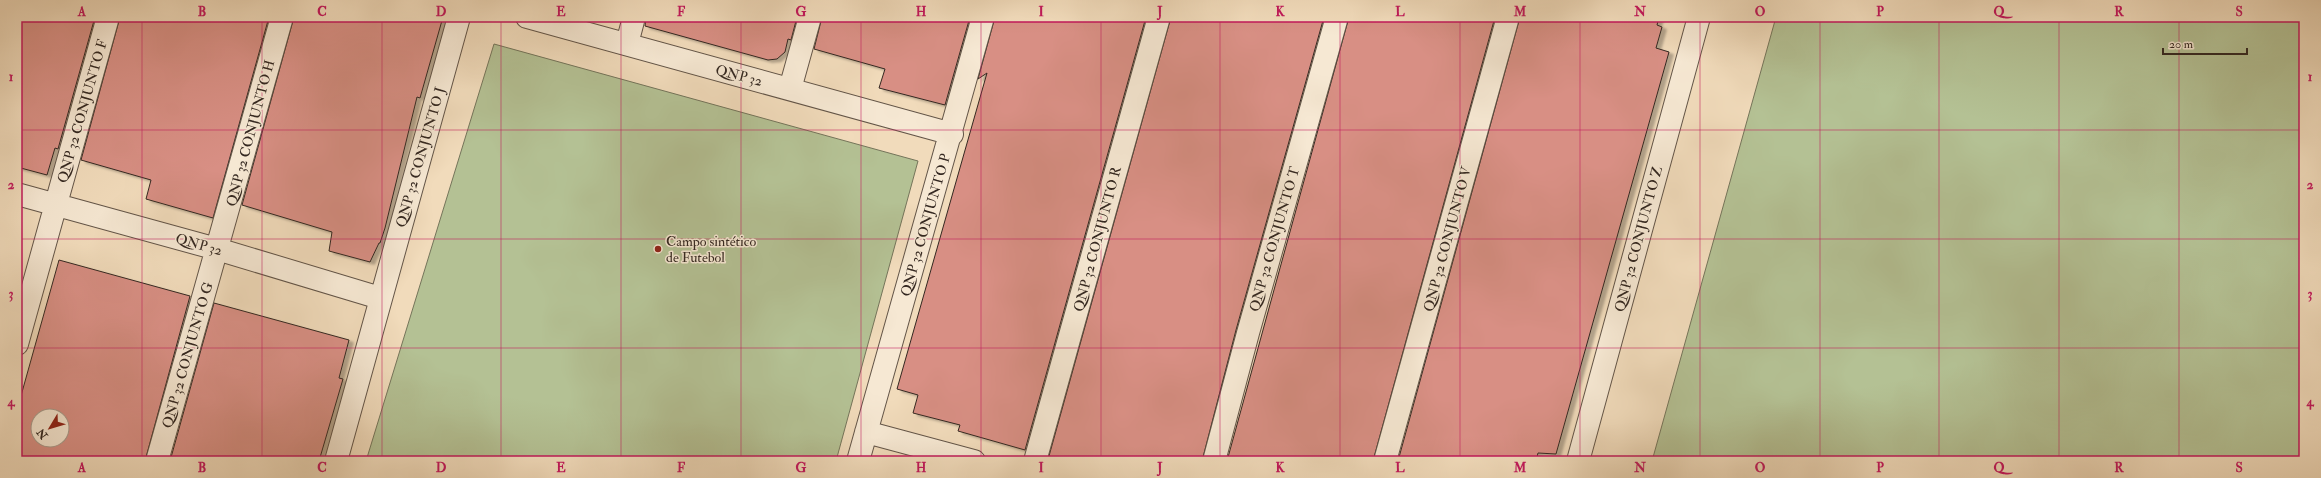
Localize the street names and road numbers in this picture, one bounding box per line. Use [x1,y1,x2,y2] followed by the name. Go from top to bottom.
[54,37,111,185] street label: QNP 32 CONJUNTO F
[223,58,278,208] street label: QNP 32 CONJUNTO H
[714,61,764,90] street label: QNP 32
[392,85,449,229] street label: QNP 32 CONJUNTO J
[897,152,954,298] street label: QNP 32 CONJUNTO P
[1070,164,1125,314] street label: QNP 32 CONJUNTO R
[1246,164,1303,314] street label: QNP 32 CONJUNTO T
[1420,164,1475,313] street label: QNP 32 CONJUNTO V
[1611,164,1666,314] street label: QNP 32 CONJUNTO Z
[174,230,224,259] street label: QNP 32
[158,280,217,430] street label: QNP 32 CONJUNTO G

